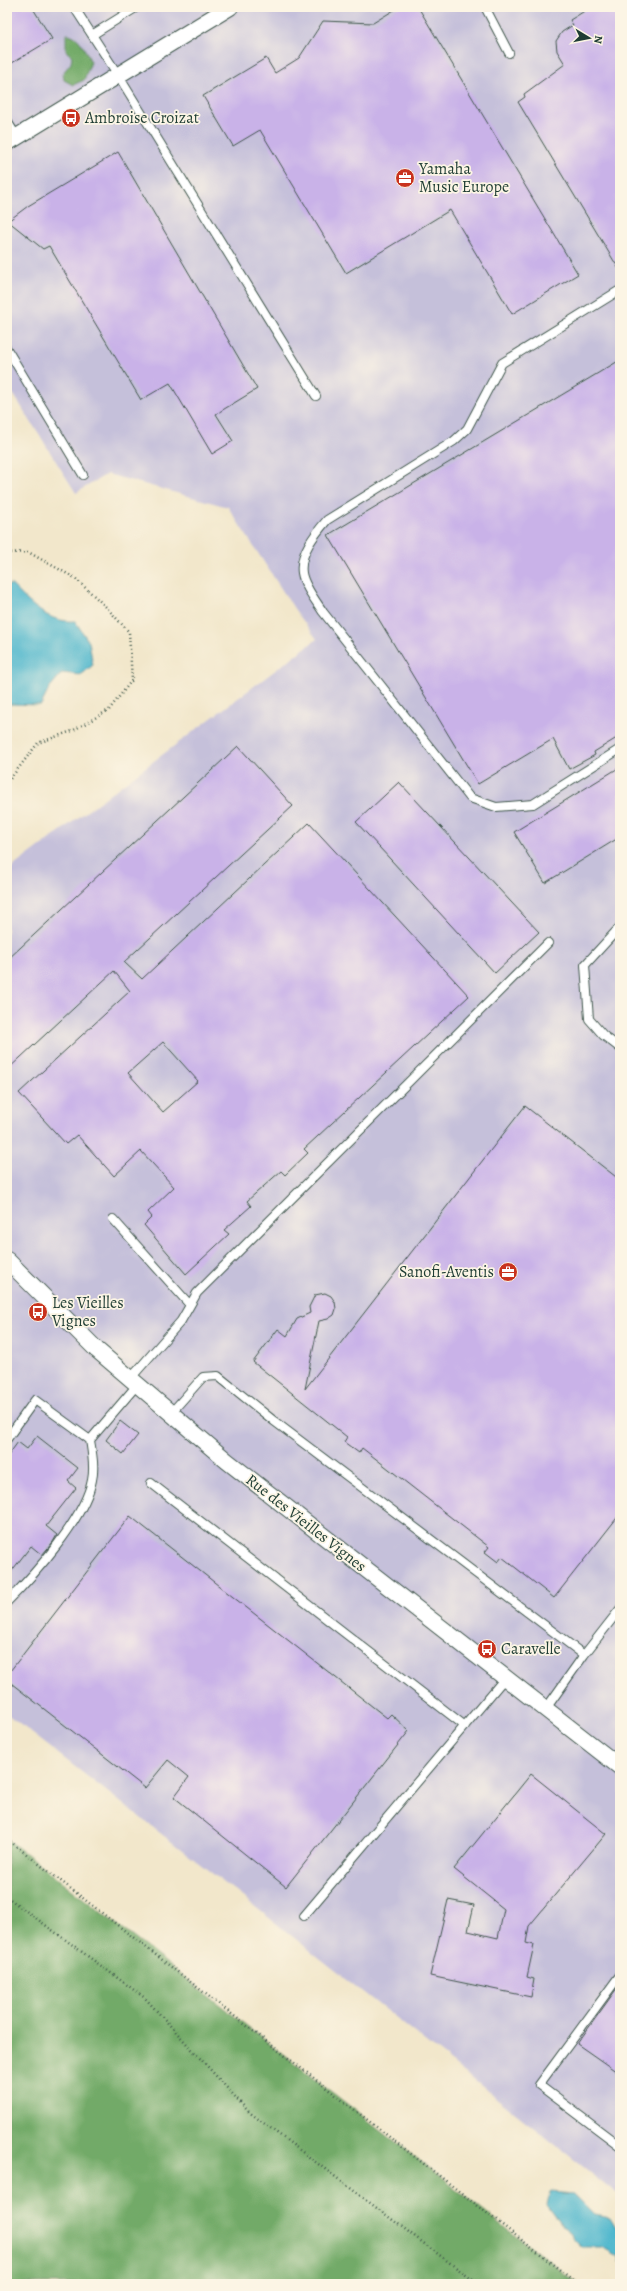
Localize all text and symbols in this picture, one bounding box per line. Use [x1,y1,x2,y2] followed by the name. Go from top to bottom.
[569,18,609,58] north arrow
[590,34,606,45] text: N
[60,107,82,129] bus stop icon: Ambroise Croizat
[84,107,199,129] place label: Ambroise Croizat
[418,158,509,198] place label: Yamaha Music Europe
[394,167,416,189] office icon: Yamaha Music Europe
[399,1261,494,1283] place label: Sanofi-Aventis
[497,1261,519,1283] office icon: Sanofi-Aventis
[51,1292,124,1332] place label: Les Vieilles Vignes
[27,1301,49,1323] bus stop icon: Les Vieilles Vignes
[241,1469,371,1577] street label: Rue des Vieilles Vignes
[476,1638,498,1660] bus stop icon: Caravelle
[501,1638,561,1660] place label: Caravelle

